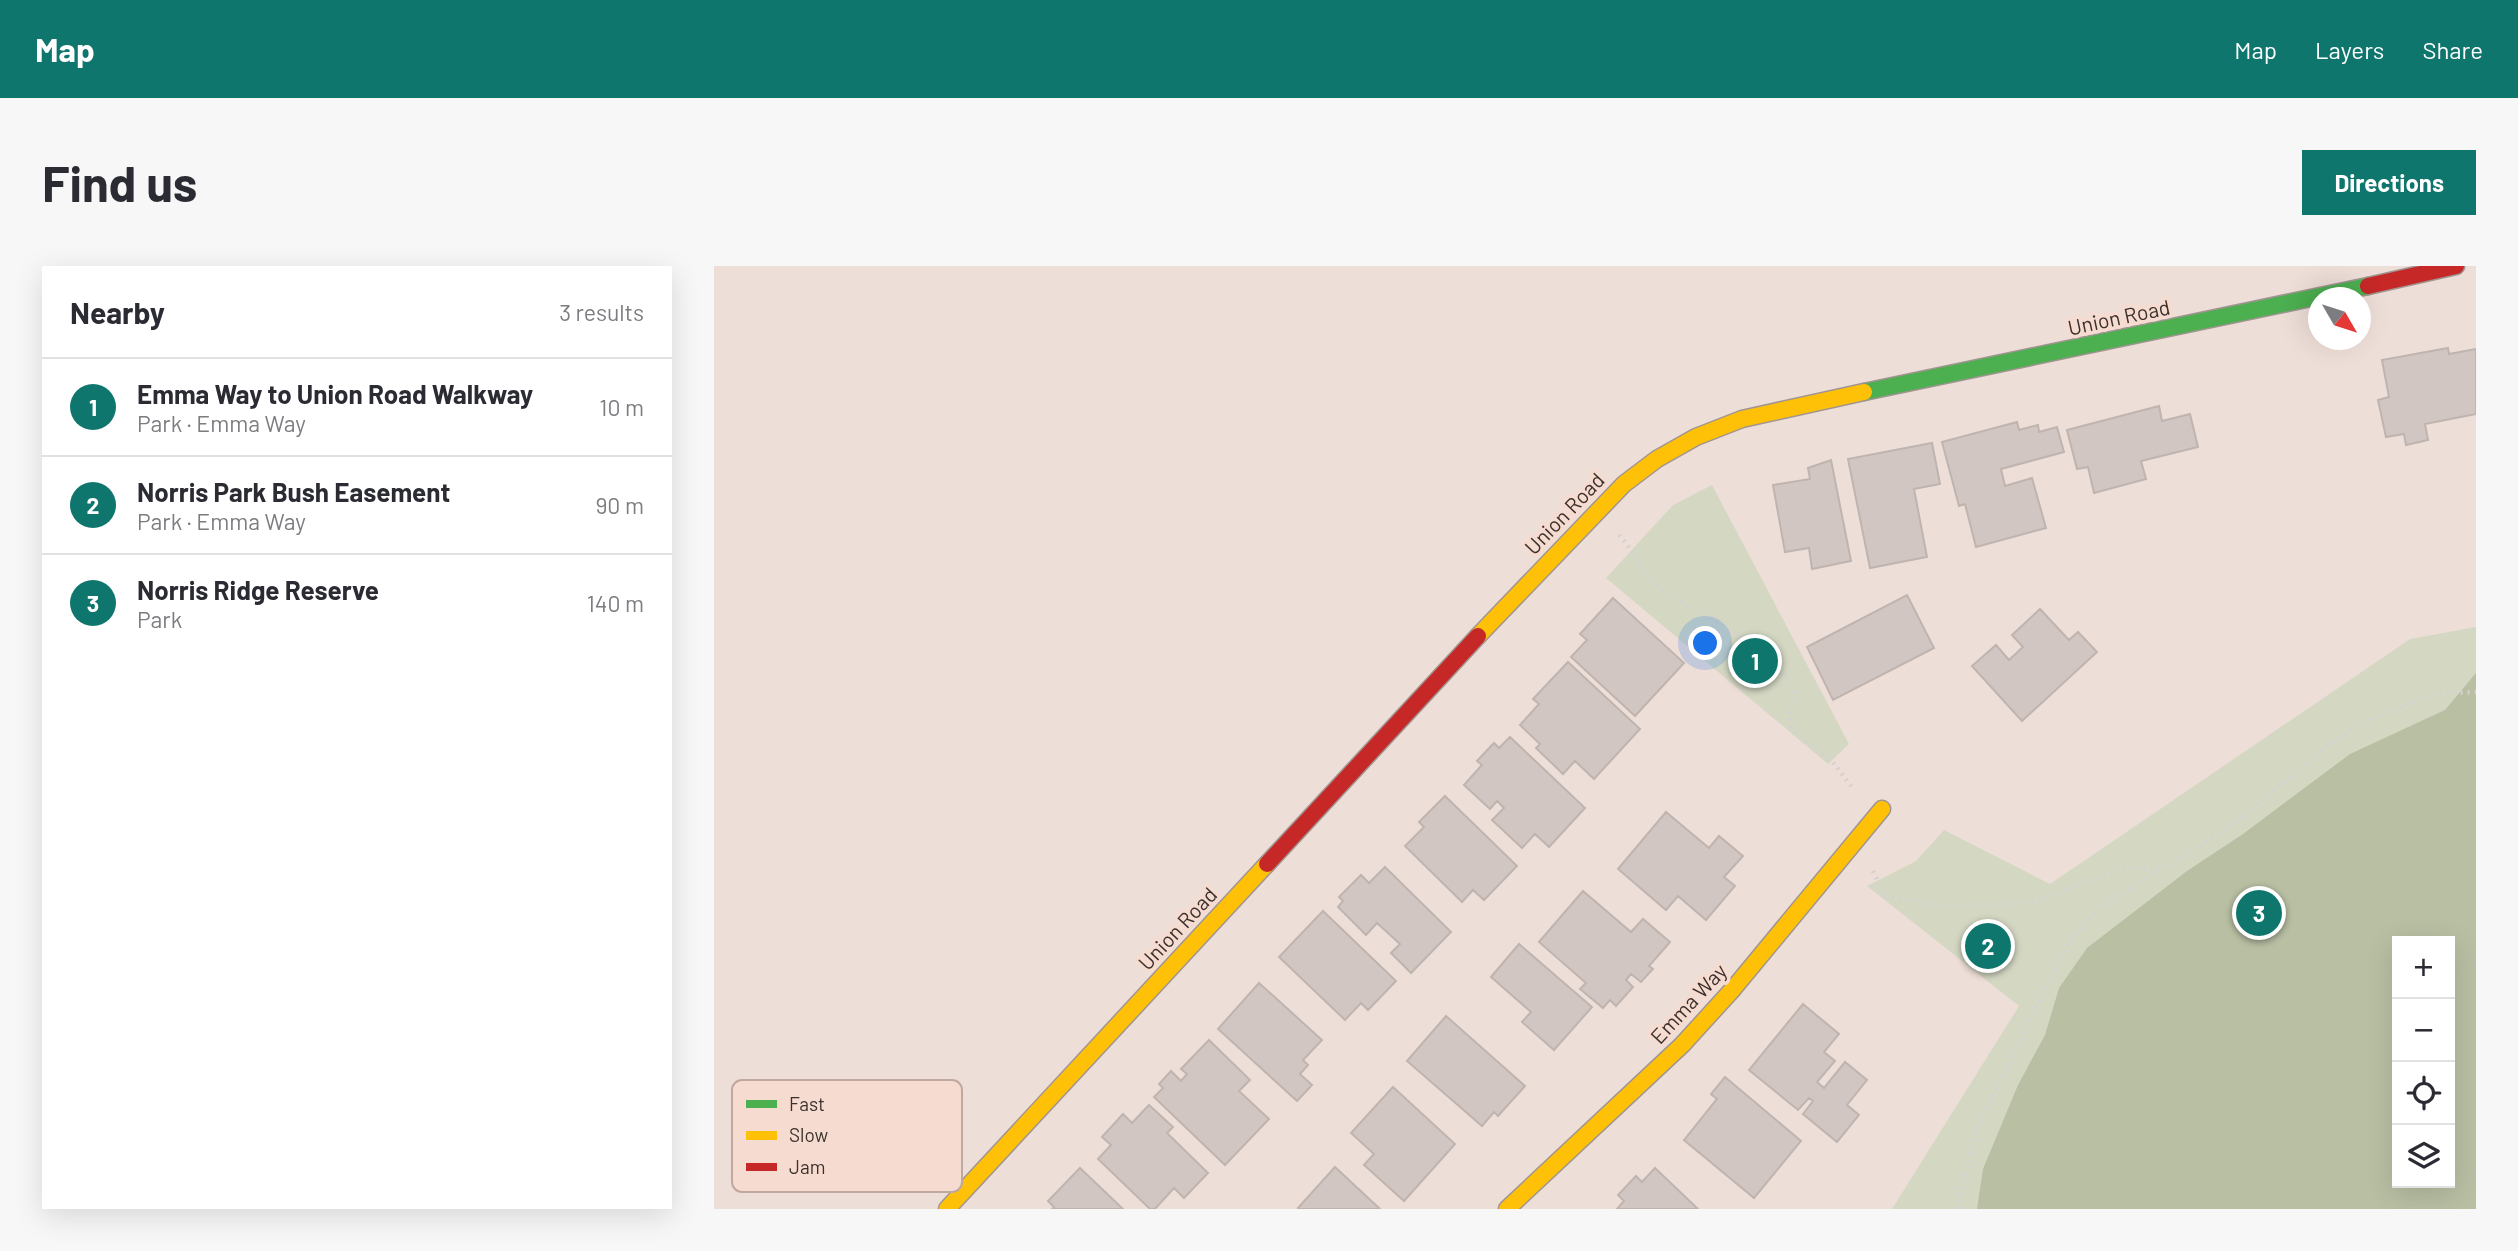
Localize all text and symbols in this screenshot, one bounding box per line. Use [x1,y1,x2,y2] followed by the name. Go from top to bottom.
[35,29,95,69] text: Map
[2234,35,2277,64] text: Map
[2315,35,2384,64] text: Layers
[2422,35,2483,64] text: Share
[2302,150,2476,215] button: Directions
[42,153,197,212] text: Find us
[2308,287,2371,350] north arrow
[70,294,165,330] text: Nearby
[2065,294,2172,340] street label: Union Road
[559,298,644,326] text: 3 results
[137,378,533,409] text: Emma Way to Union Road Walkway
[89,393,97,421] text: 1
[599,393,644,421] text: 10 m
[137,409,306,437] text: Park · Emma Way
[1519,467,1609,559] street label: Union Road
[137,476,450,507] text: Norris Park Bush Easement
[87,491,99,519] text: 2
[595,491,644,519] text: 90 m
[137,507,306,535] text: Park · Emma Way
[137,574,379,605] text: Norris Ridge Reserve
[87,589,99,617] text: 3
[587,589,644,617] text: 140 m
[137,605,182,633] text: Park
[1688,626,1722,660] your location
[1732,635,1778,687] pin: 1
[1132,882,1221,974] street label: Union Road
[2236,887,2282,939] pin: 3
[1965,920,2011,972] pin: 2
[2392,936,2455,1188] map controls
[2392,936,2455,999] button: +
[1645,958,1731,1048] street label: Emma Way
[2392,999,2455,1062] button: −
[2392,1062,2455,1125] button: locate
[732,1080,962,1192] legend
[789,1092,825,1115] text: Fast
[789,1123,828,1146] text: Slow
[2392,1125,2455,1188] button: layers
[789,1155,825,1178] text: Jam

